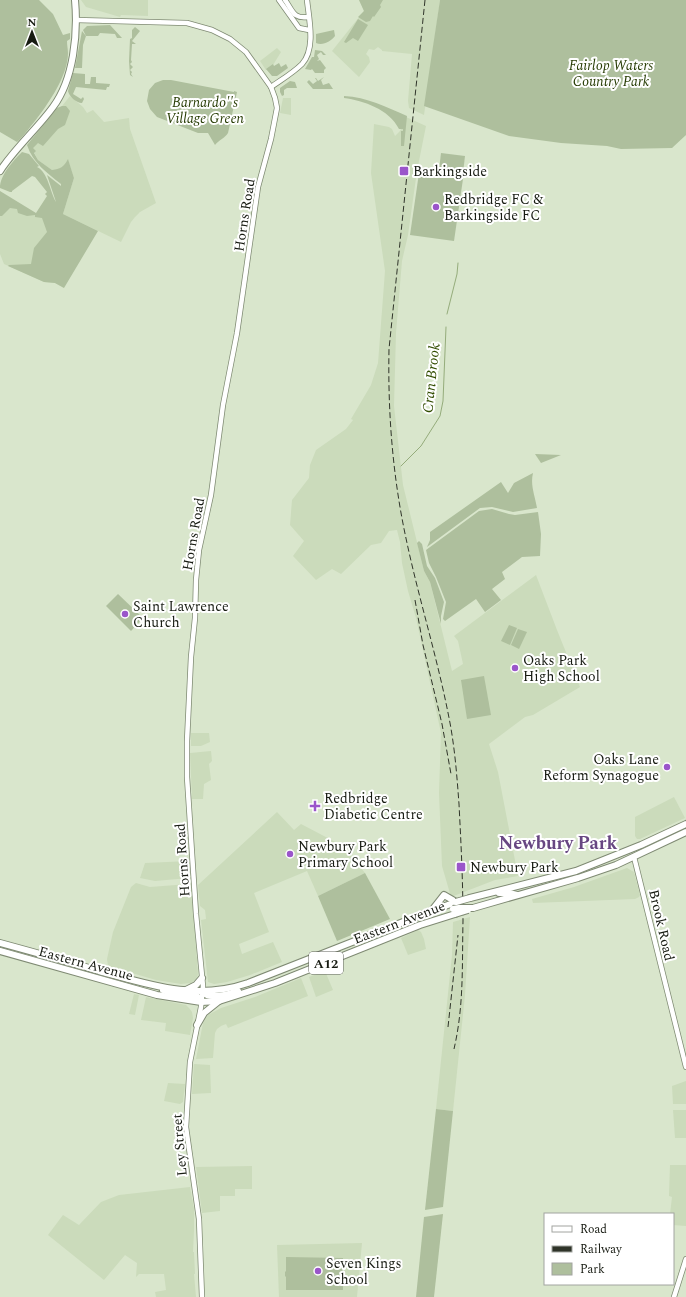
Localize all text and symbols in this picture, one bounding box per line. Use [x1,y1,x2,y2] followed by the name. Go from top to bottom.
[12,12,52,52] north arrow
[28,14,37,31] text: N
[569,55,653,92] park label: Fairlop Waters Country Park
[166,92,245,129] park label: Barnardo''s Village Green
[413,161,487,182] place label: Barkingside
[398,165,410,177] marker: Barkingside
[228,177,261,253] street label: Horns Road
[444,189,544,226] place label: Redbridge FC & Barkingside FC
[431,202,441,212] marker: Redbridge FC & Barkingside FC
[416,342,447,414] water label: Cran Brook
[177,496,210,572] street label: Horns Road
[133,596,229,633] place label: Saint Lawrence Church
[120,609,130,619] marker: Saint Lawrence Church
[523,650,600,687] place label: Oaks Park High School
[510,663,520,673] marker: Oaks Park High School
[543,749,659,786] place label: Oaks Lane Reform Synagogue
[662,762,672,772] marker: Oaks Lane Reform Synagogue
[324,788,423,825] place label: Redbridge Diabetic Centre
[309,800,321,812] marker: Redbridge Diabetic Centre
[169,822,196,897] street label: Horns Road
[499,830,617,857] district label: Newbury Park
[298,836,393,873] place label: Newbury Park Primary School
[285,849,295,859] marker: Newbury Park Primary School
[470,857,559,878] place label: Newbury Park
[455,861,467,873] marker: Newbury Park
[643,887,680,963] street label: Brook Road
[350,895,448,950] street label: Eastern Avenue
[36,941,136,986] street label: Eastern Avenue
[309,952,343,974] road number: A12
[166,1113,193,1177] street label: Ley Street
[544,1213,674,1285] legend
[580,1220,607,1239] text: Road
[580,1240,623,1259] text: Railway
[326,1253,402,1290] place label: Seven Kings School
[580,1260,605,1279] text: Park
[313,1266,323,1276] marker: Seven Kings School

